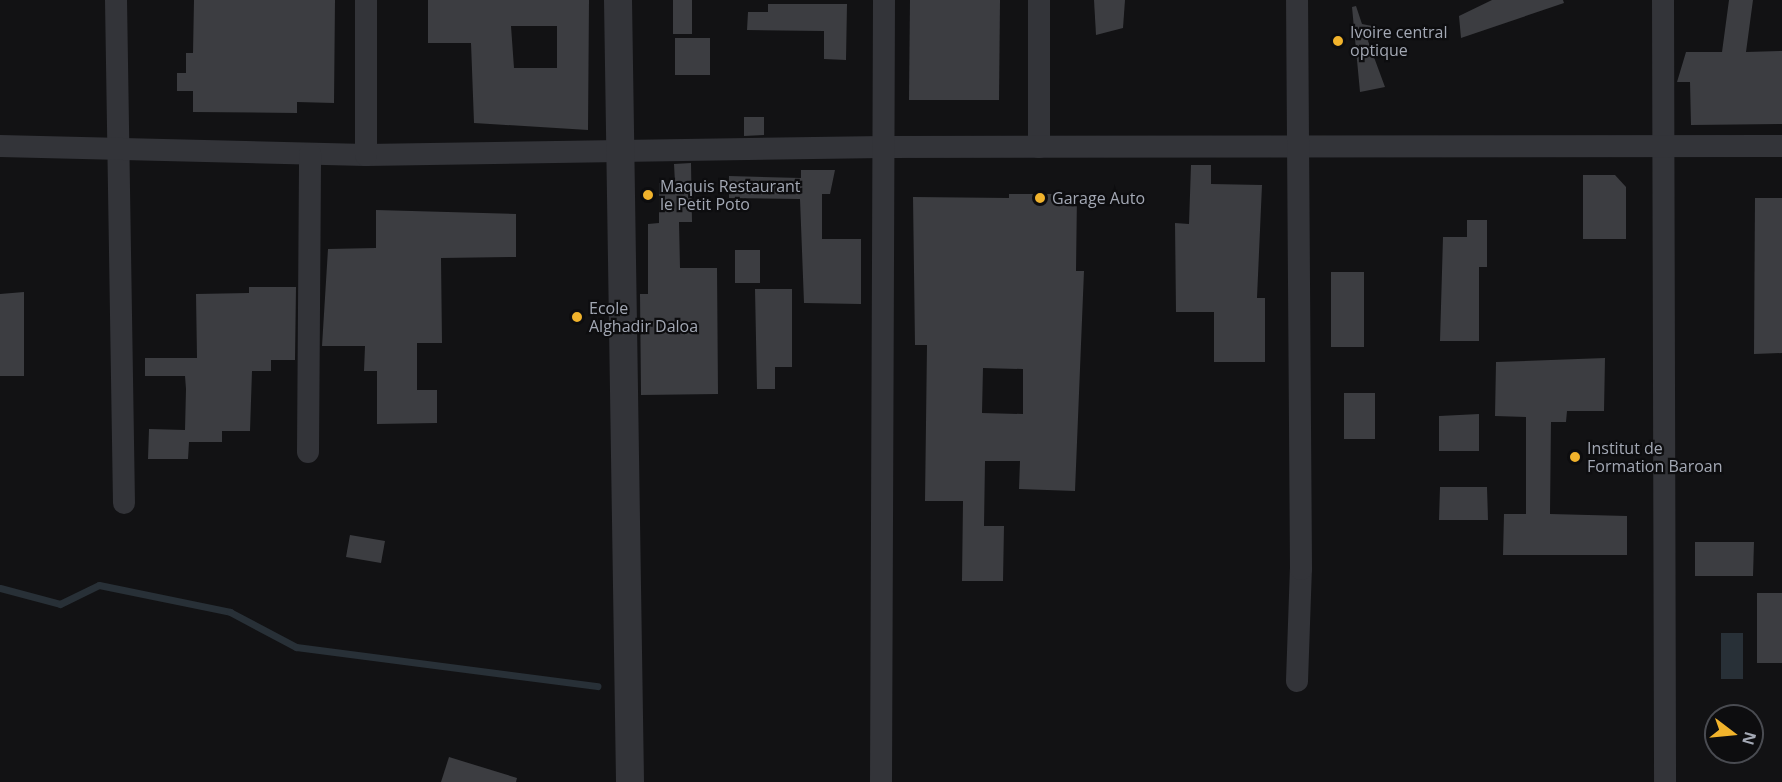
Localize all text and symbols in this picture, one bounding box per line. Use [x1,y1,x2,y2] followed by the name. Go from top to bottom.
[1350,22,1447,60] place label: Ivoire central optique
[1331,34,1345,48] marker: Ivoire central optique
[660,176,801,214] place label: Maquis Restaurant le Petit Poto
[641,188,655,202] marker: Maquis Restaurant le Petit Poto
[1052,188,1145,208] place label: Garage Auto
[1033,191,1047,205] marker: Garage Auto
[589,298,698,336] place label: Ecole Alghadir Daloa
[570,310,584,324] marker: Ecole Alghadir Daloa
[1587,438,1723,476] place label: Institut de Formation Baroan
[1568,450,1582,464] marker: Institut de Formation Baroan
[1704,704,1764,764] north arrow
[1737,729,1762,748] text: N

